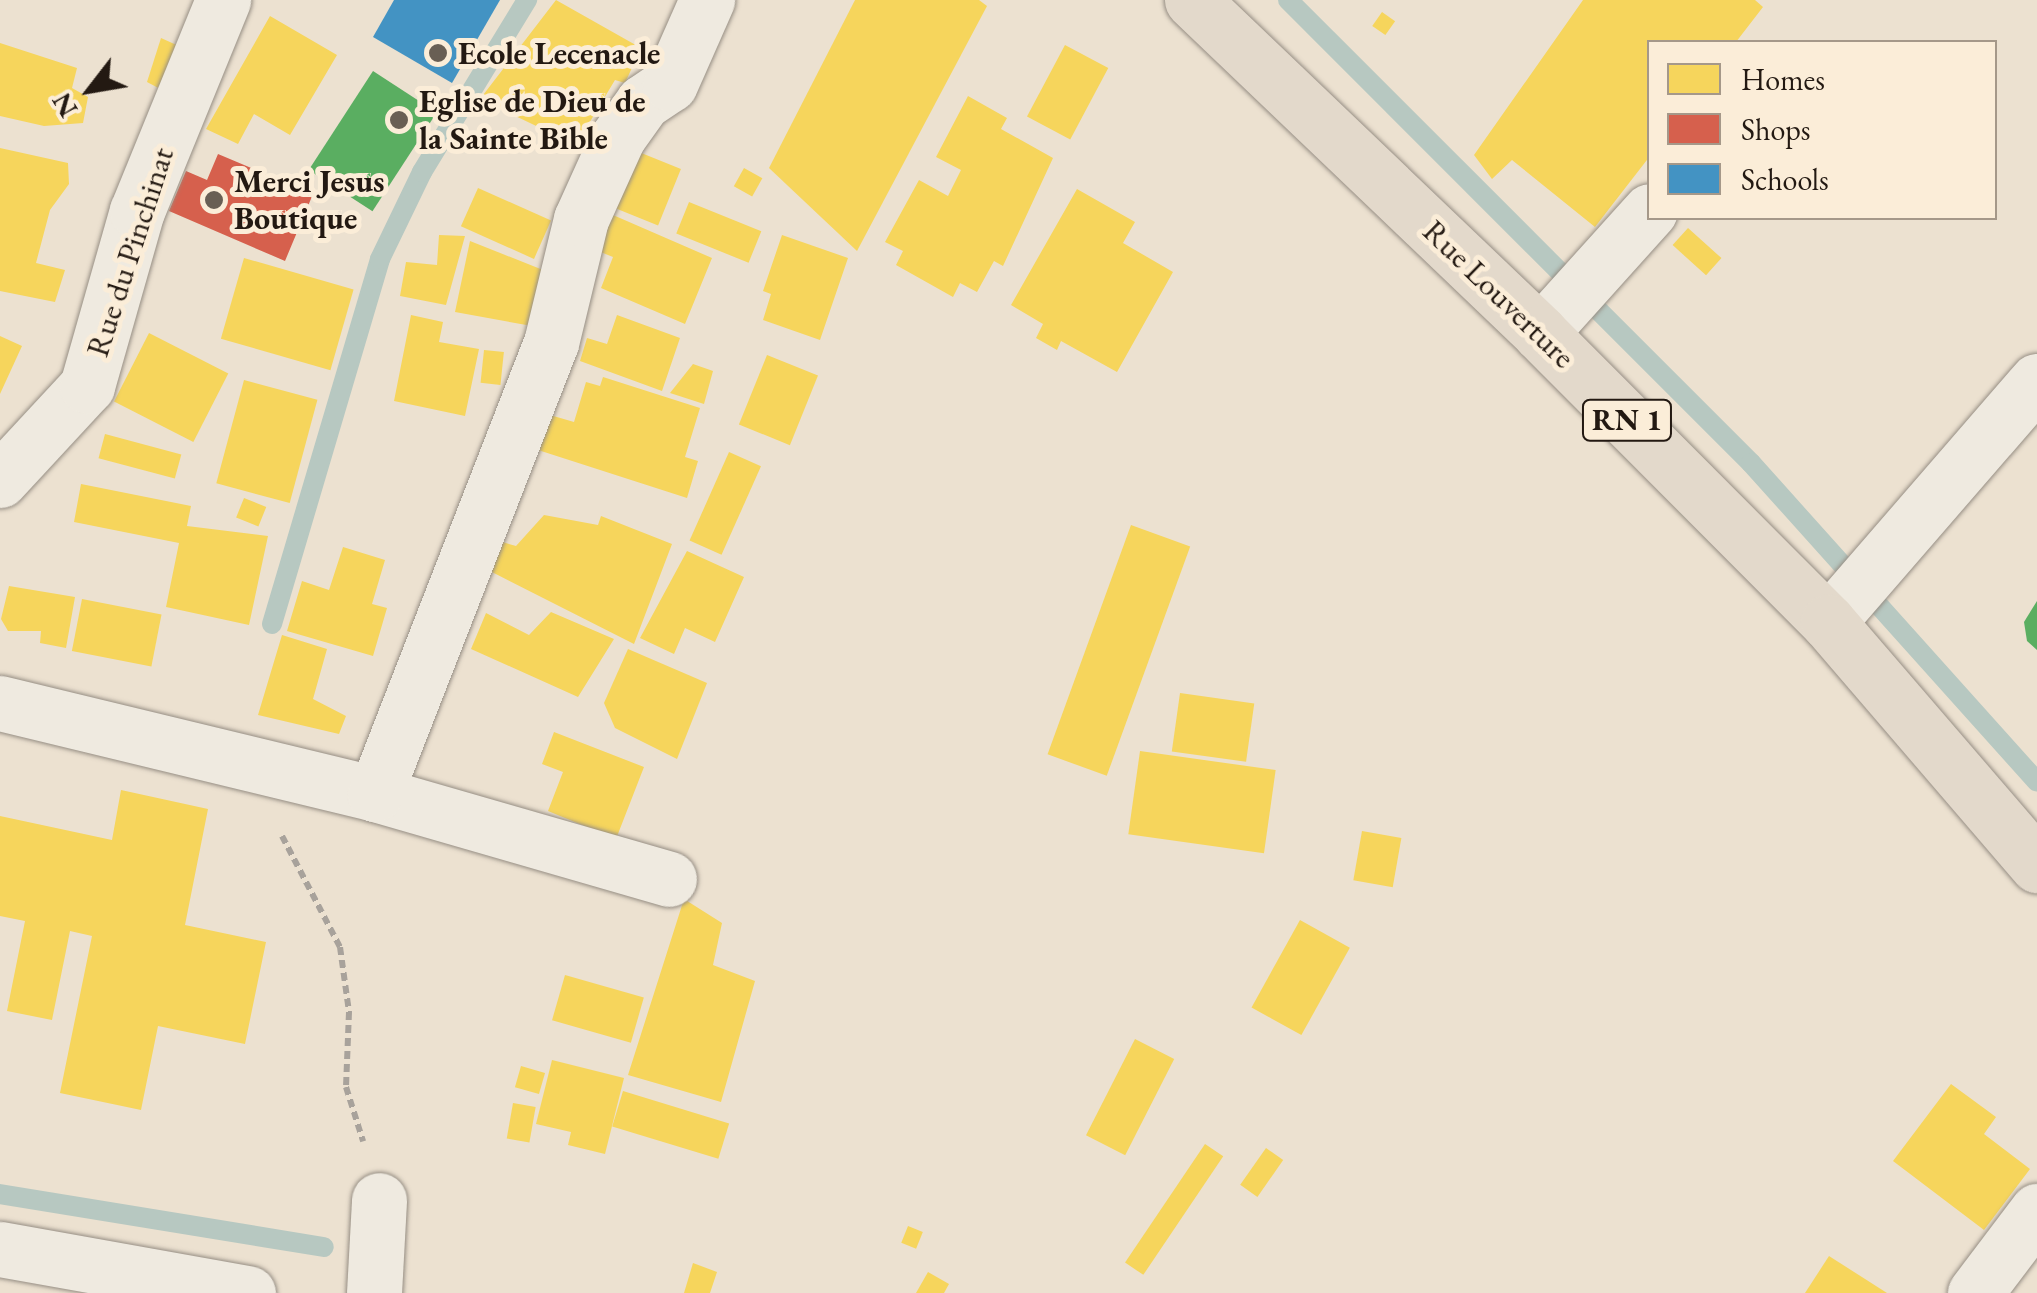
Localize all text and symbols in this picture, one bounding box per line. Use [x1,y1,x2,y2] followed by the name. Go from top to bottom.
[458,34,660,72] place label: Ecole Lecenacle
[40,40,140,140] north arrow
[1647,40,1997,220] legend
[427,42,449,64] marker: Ecole Lecenacle
[1741,60,1825,99] text: Homes
[419,83,646,158] place label: Eglise de Dieu de la Sainte Bible
[43,86,86,124] text: N
[388,109,410,131] marker: Eglise de Dieu de la Sainte Bible
[1741,110,1811,149] text: Shops
[78,143,182,361] street label: Rue du Pinchinat
[1741,160,1829,199] text: Schools
[234,163,385,238] place label: Merci Jesus Boutique
[203,189,225,211] marker: Merci Jesus Boutique
[1415,212,1583,376] street label: Rue Louverture
[1580,395,1674,445] road number: RN 1

